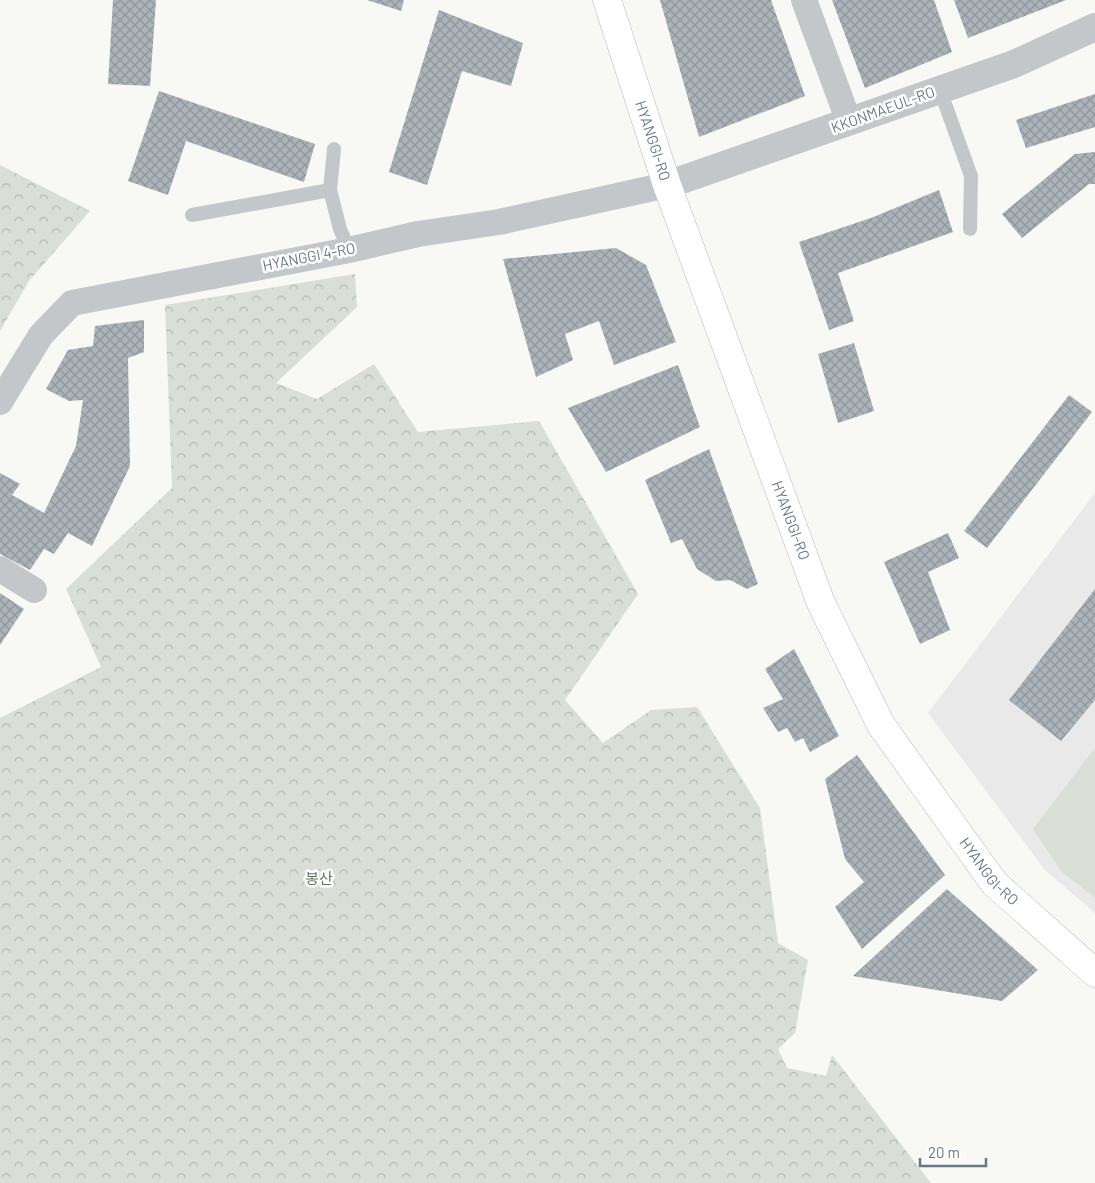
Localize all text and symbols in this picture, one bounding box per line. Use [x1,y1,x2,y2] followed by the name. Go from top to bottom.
[828,82,937,136] street label: KKONMAEUL-RO
[632,98,675,183] street label: HYANGGI-RO
[261,238,357,274] street label: HYANGGI 4-RO
[769,478,814,562] street label: HYANGGI-RO
[956,833,1023,909] street label: HYANGGI-RO
[305,869,333,887] park label: 봉산
[920,1136,986,1168] scale bar
[928,1143,960,1161] text: 20 m

